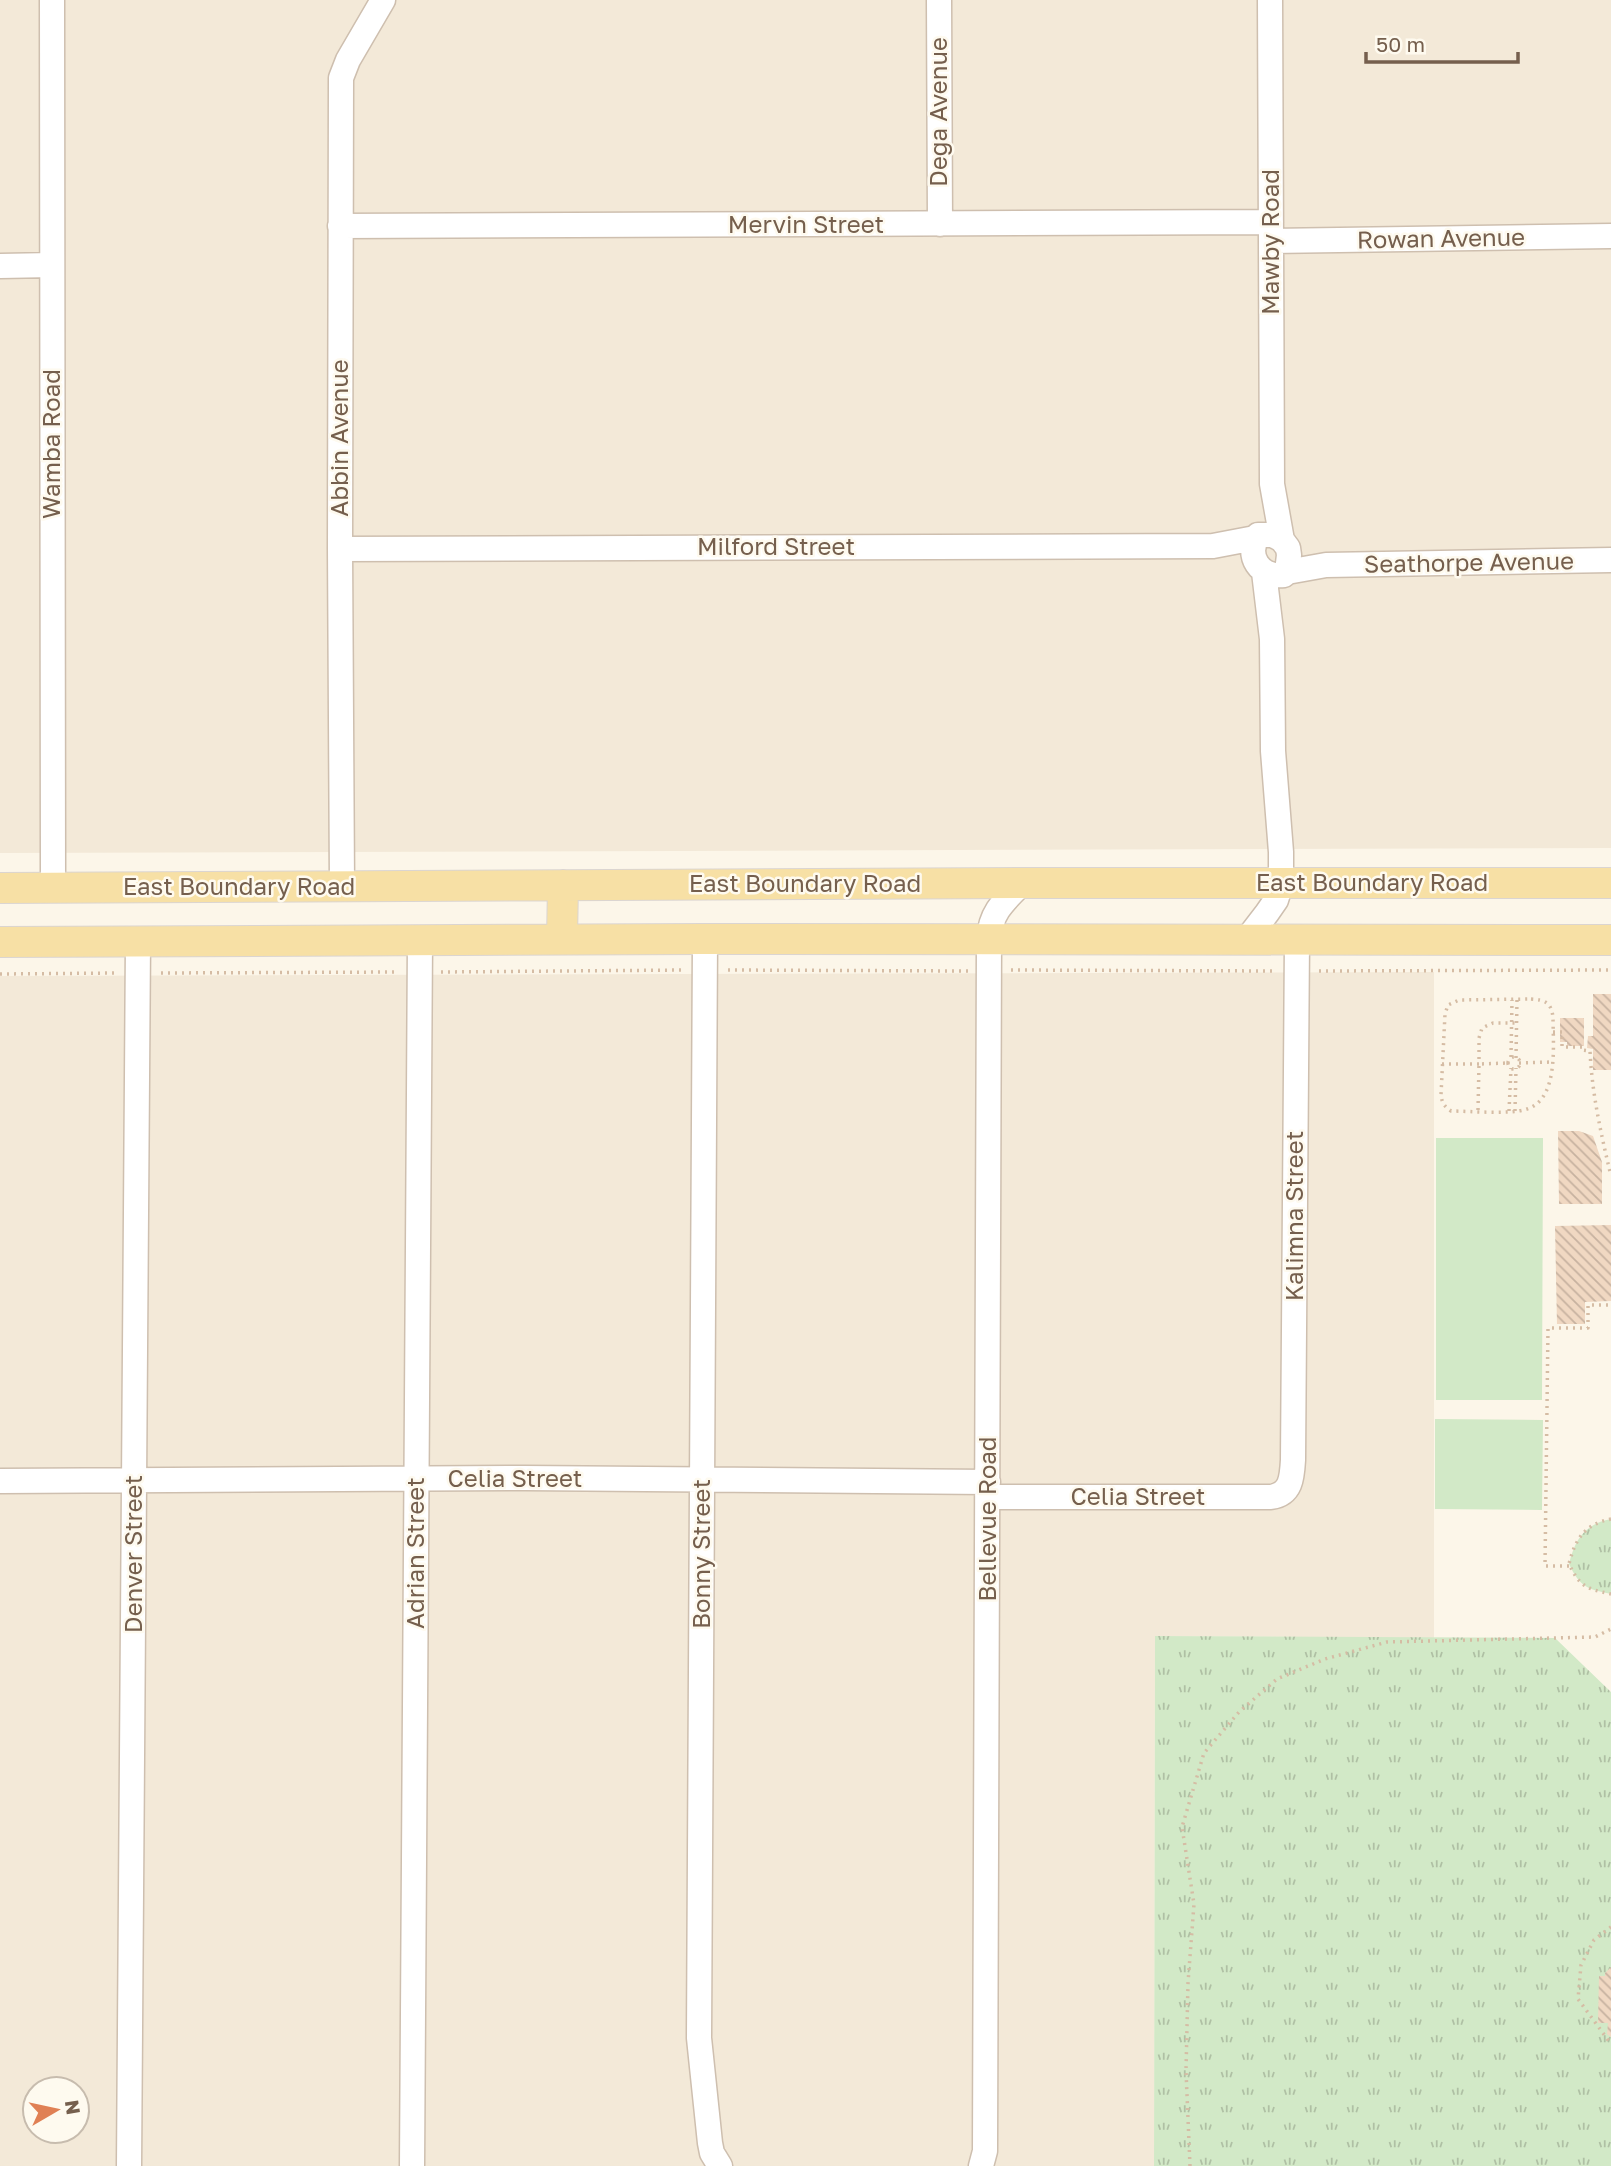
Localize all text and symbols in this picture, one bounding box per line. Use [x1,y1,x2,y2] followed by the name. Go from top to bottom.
[1366,21,1518,65] scale bar
[1376,31,1425,57] text: 50 m
[923,37,952,187] street label: Dega Avenue
[1255,169,1284,315] street label: Mawby Road
[728,209,884,238] street label: Mervin Street
[1357,222,1525,253] street label: Rowan Avenue
[324,359,353,517] street label: Abbin Avenue
[36,369,65,519] street label: Wamba Road
[697,531,855,560] street label: Milford Street
[1364,545,1574,578] street label: Seathorpe Avenue
[1256,867,1488,896] street label: East Boundary Road
[689,868,921,897] street label: East Boundary Road
[123,871,355,900] street label: East Boundary Road
[1279,1131,1308,1301] street label: Kalimna Street
[972,1436,1001,1602] street label: Bellevue Road
[448,1463,582,1492] street label: Celia Street
[118,1475,147,1633] street label: Denver Street
[400,1477,429,1629] street label: Adrian Street
[686,1479,715,1629] street label: Bonny Street
[1071,1481,1205,1510] street label: Celia Street
[21,2075,91,2145] north arrow
[61,2098,86,2116] text: N

